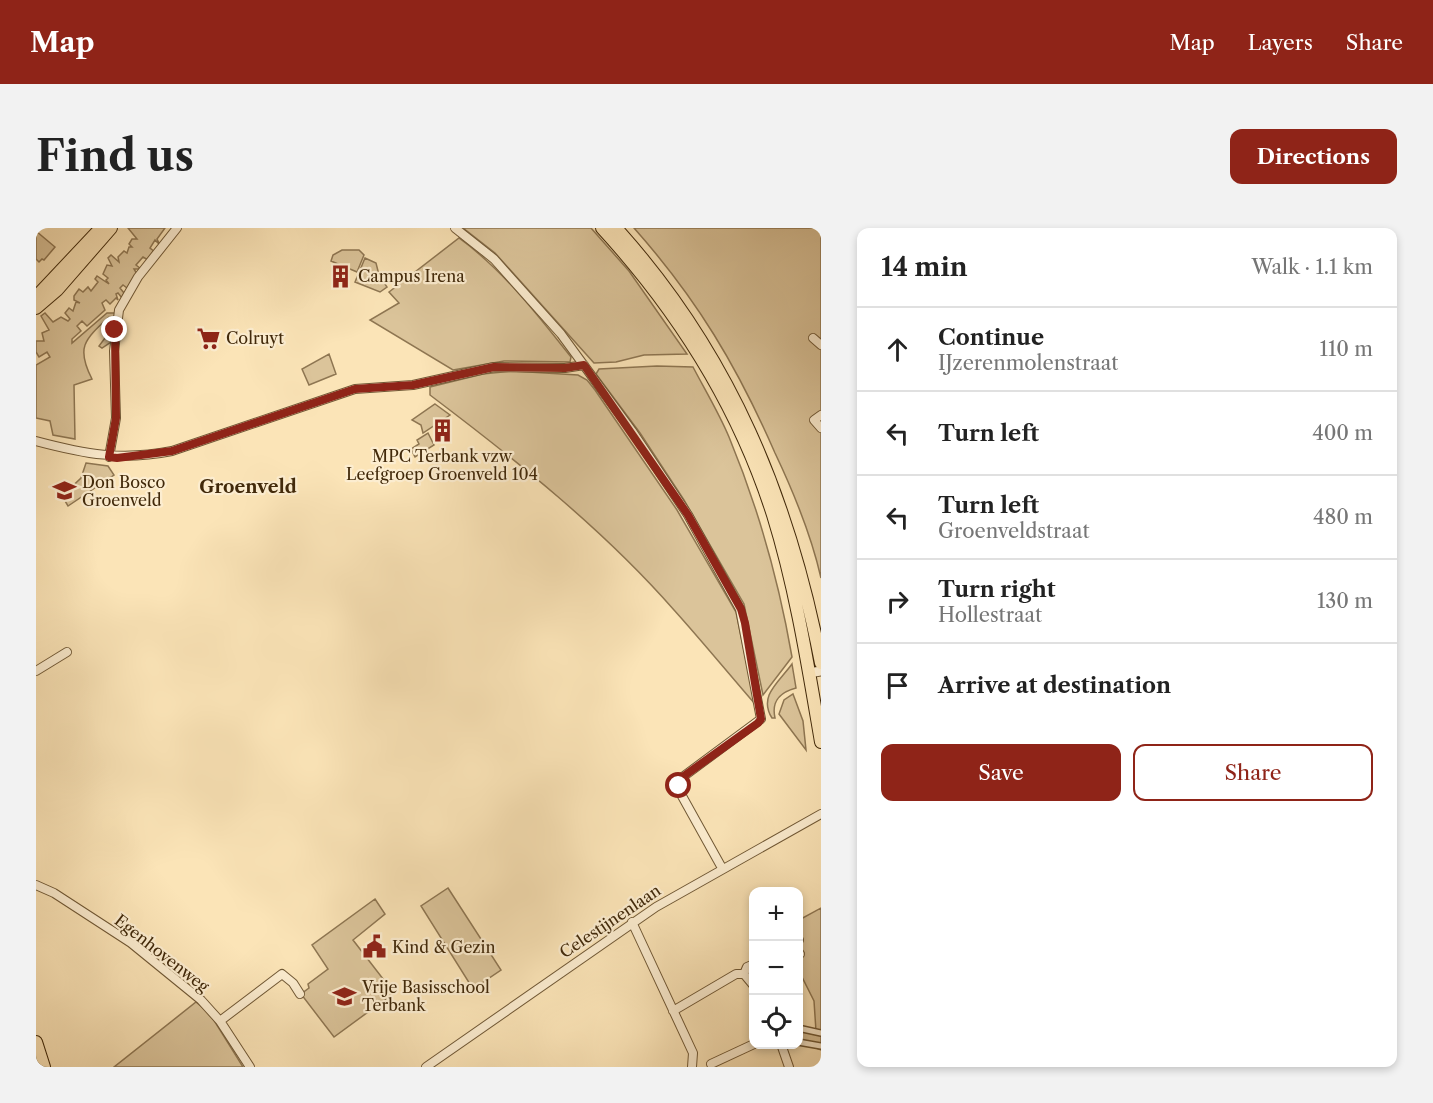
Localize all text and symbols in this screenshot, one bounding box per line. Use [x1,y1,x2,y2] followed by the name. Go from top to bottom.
[30,25,94,59] text: Map
[1170,30,1215,55] text: Map
[1248,30,1313,55] text: Layers
[1346,30,1403,55] text: Share
[1230,129,1397,184] button: Directions
[36,130,194,182] text: Find us
[881,251,968,283] text: 14 min
[1251,255,1373,279] text: Walk · 1.1 km
[327,263,353,289] building icon: Campus Irena
[358,266,465,286] place label: Campus Irena
[101,316,127,342] route end
[938,324,1044,351] text: Continue
[195,325,221,351] supermarket icon: Colruyt
[226,328,284,348] place label: Colruyt
[881,333,914,366] icon: ahead
[1320,337,1373,361] text: 110 m
[938,351,1118,375] text: IJzerenmolenstraat
[881,417,914,450] icon: left
[429,418,455,444] building icon: MPC Terbank vzw Leefgroep Groenveld 104
[938,420,1039,447] text: Turn left
[1312,421,1373,445] text: 400 m
[346,446,538,484] place label: MPC Terbank vzw Leefgroep Groenveld 104
[82,472,165,510] place label: Don Bosco Groenveld
[199,476,297,498] district label: Groenveld
[51,478,77,504] school or university icon: Don Bosco Groenveld
[938,492,1039,519] text: Turn left
[881,501,914,534] icon: left
[1313,505,1373,529] text: 480 m
[938,519,1090,543] text: Groenveldstraat
[938,576,1056,603] text: Turn right
[881,585,914,618] icon: right
[1317,589,1373,613] text: 130 m
[938,603,1042,627] text: Hollestraat
[881,669,914,702] icon: arrive
[938,672,1171,699] text: Arrive at destination
[881,744,1121,801] button: Save
[1133,744,1373,801] button: Share
[665,772,691,798] route start
[556,880,664,962] street label: Celestijnenlaan
[749,887,803,1049] map controls
[749,887,803,941] button: +
[111,910,214,997] street label: Egenhovenweg
[361,934,387,960] public building icon: Kind & Gezin
[392,937,495,957] place label: Kind & Gezin
[749,941,803,995] button: −
[361,977,490,1015] place label: Vrije Basisschool Terbank
[331,983,357,1009] school or university icon: Vrije Basisschool Terbank
[749,995,803,1049] button: locate

